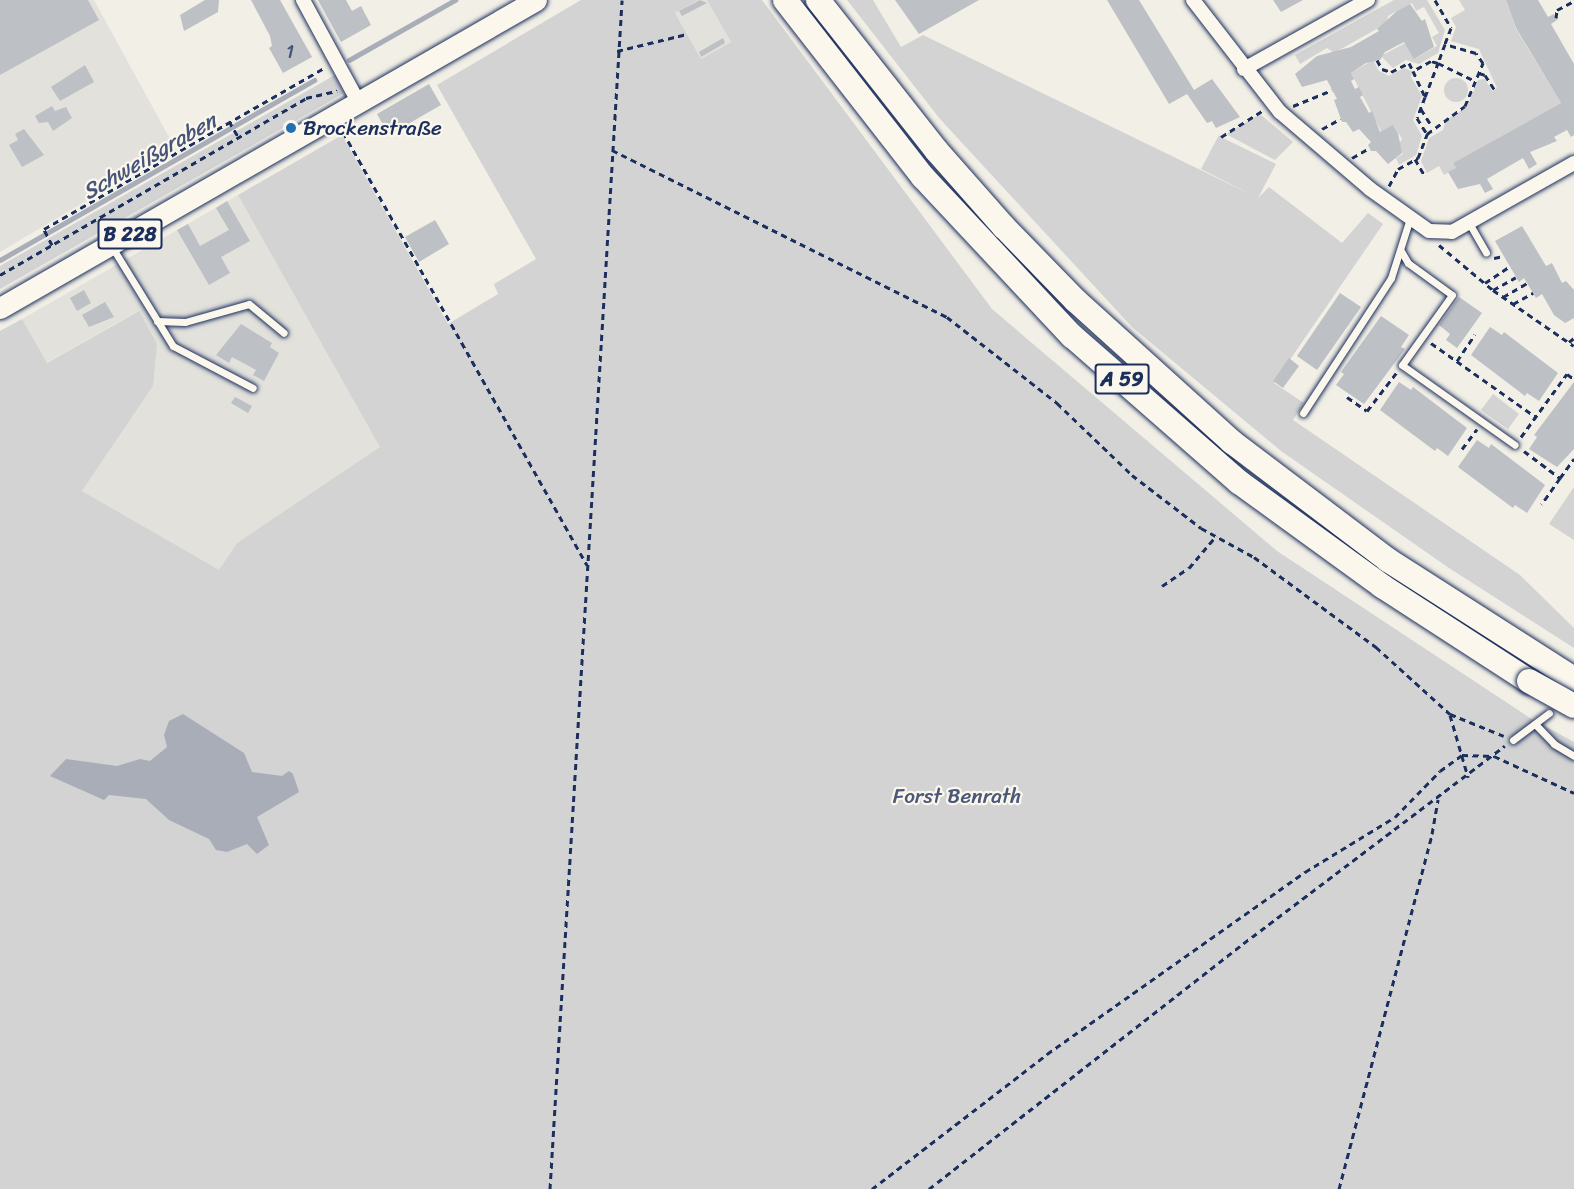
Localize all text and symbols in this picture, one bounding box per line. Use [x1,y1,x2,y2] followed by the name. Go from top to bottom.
[286,41,294,63] house number: 1
[77,107,221,205] water label: Schweißgraben
[303,115,442,141] place label: Brockenstraße
[284,121,298,135] marker: Brockenstraße
[97,217,163,251] road number: B 228
[1094,362,1150,396] road number: A 59
[893,783,1021,809] park label: Forst Benrath

